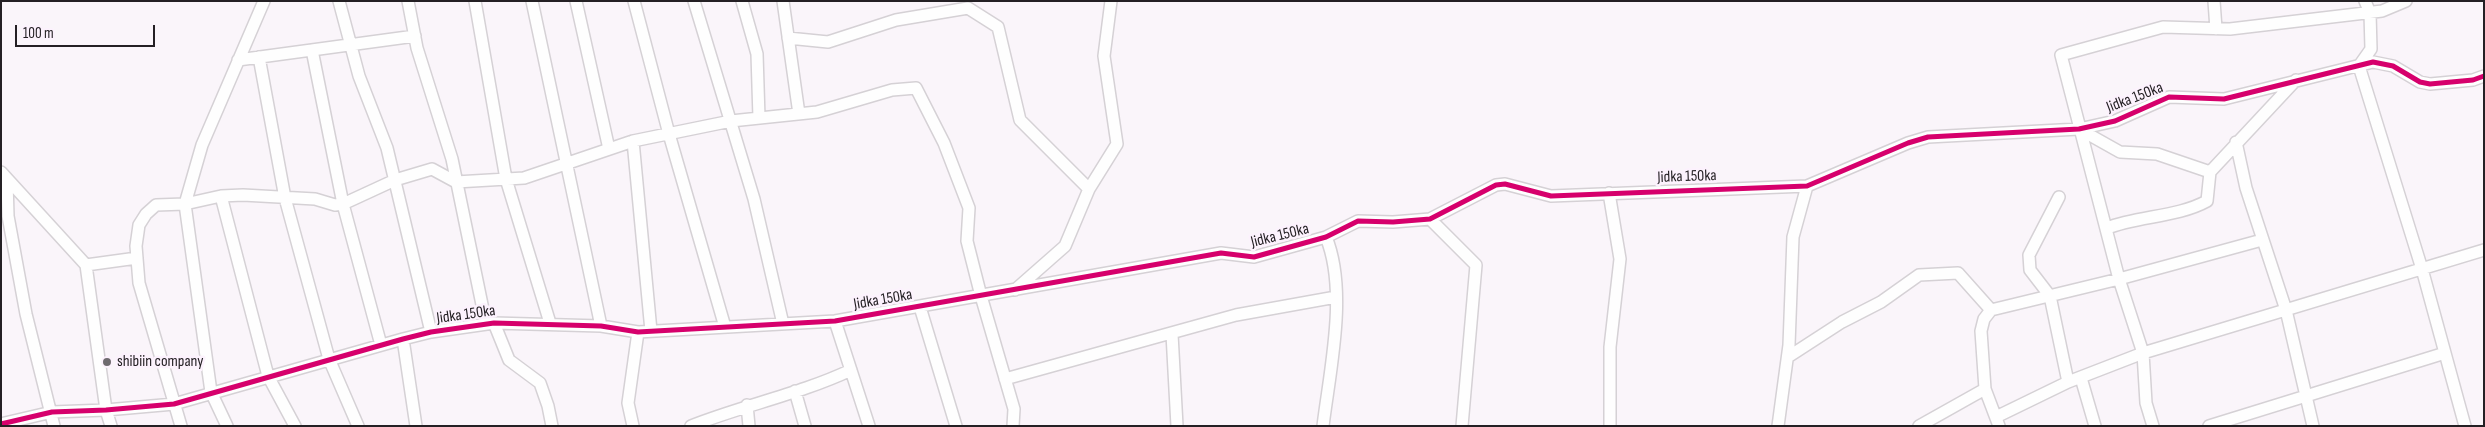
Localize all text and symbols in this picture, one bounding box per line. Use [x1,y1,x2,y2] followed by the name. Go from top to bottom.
[18,15,158,47] scale bar
[23,24,54,43] text: 100 m
[2104,78,2166,118] street label: Jidka 150ka
[1657,166,1717,188] street label: Jidka 150ka
[1249,220,1311,252] street label: Jidka 150ka
[852,285,914,315] street label: Jidka 150ka
[435,301,497,329] street label: Jidka 150ka
[117,352,204,372] place label: shibiin company
[101,356,113,368] marker: shibiin company

